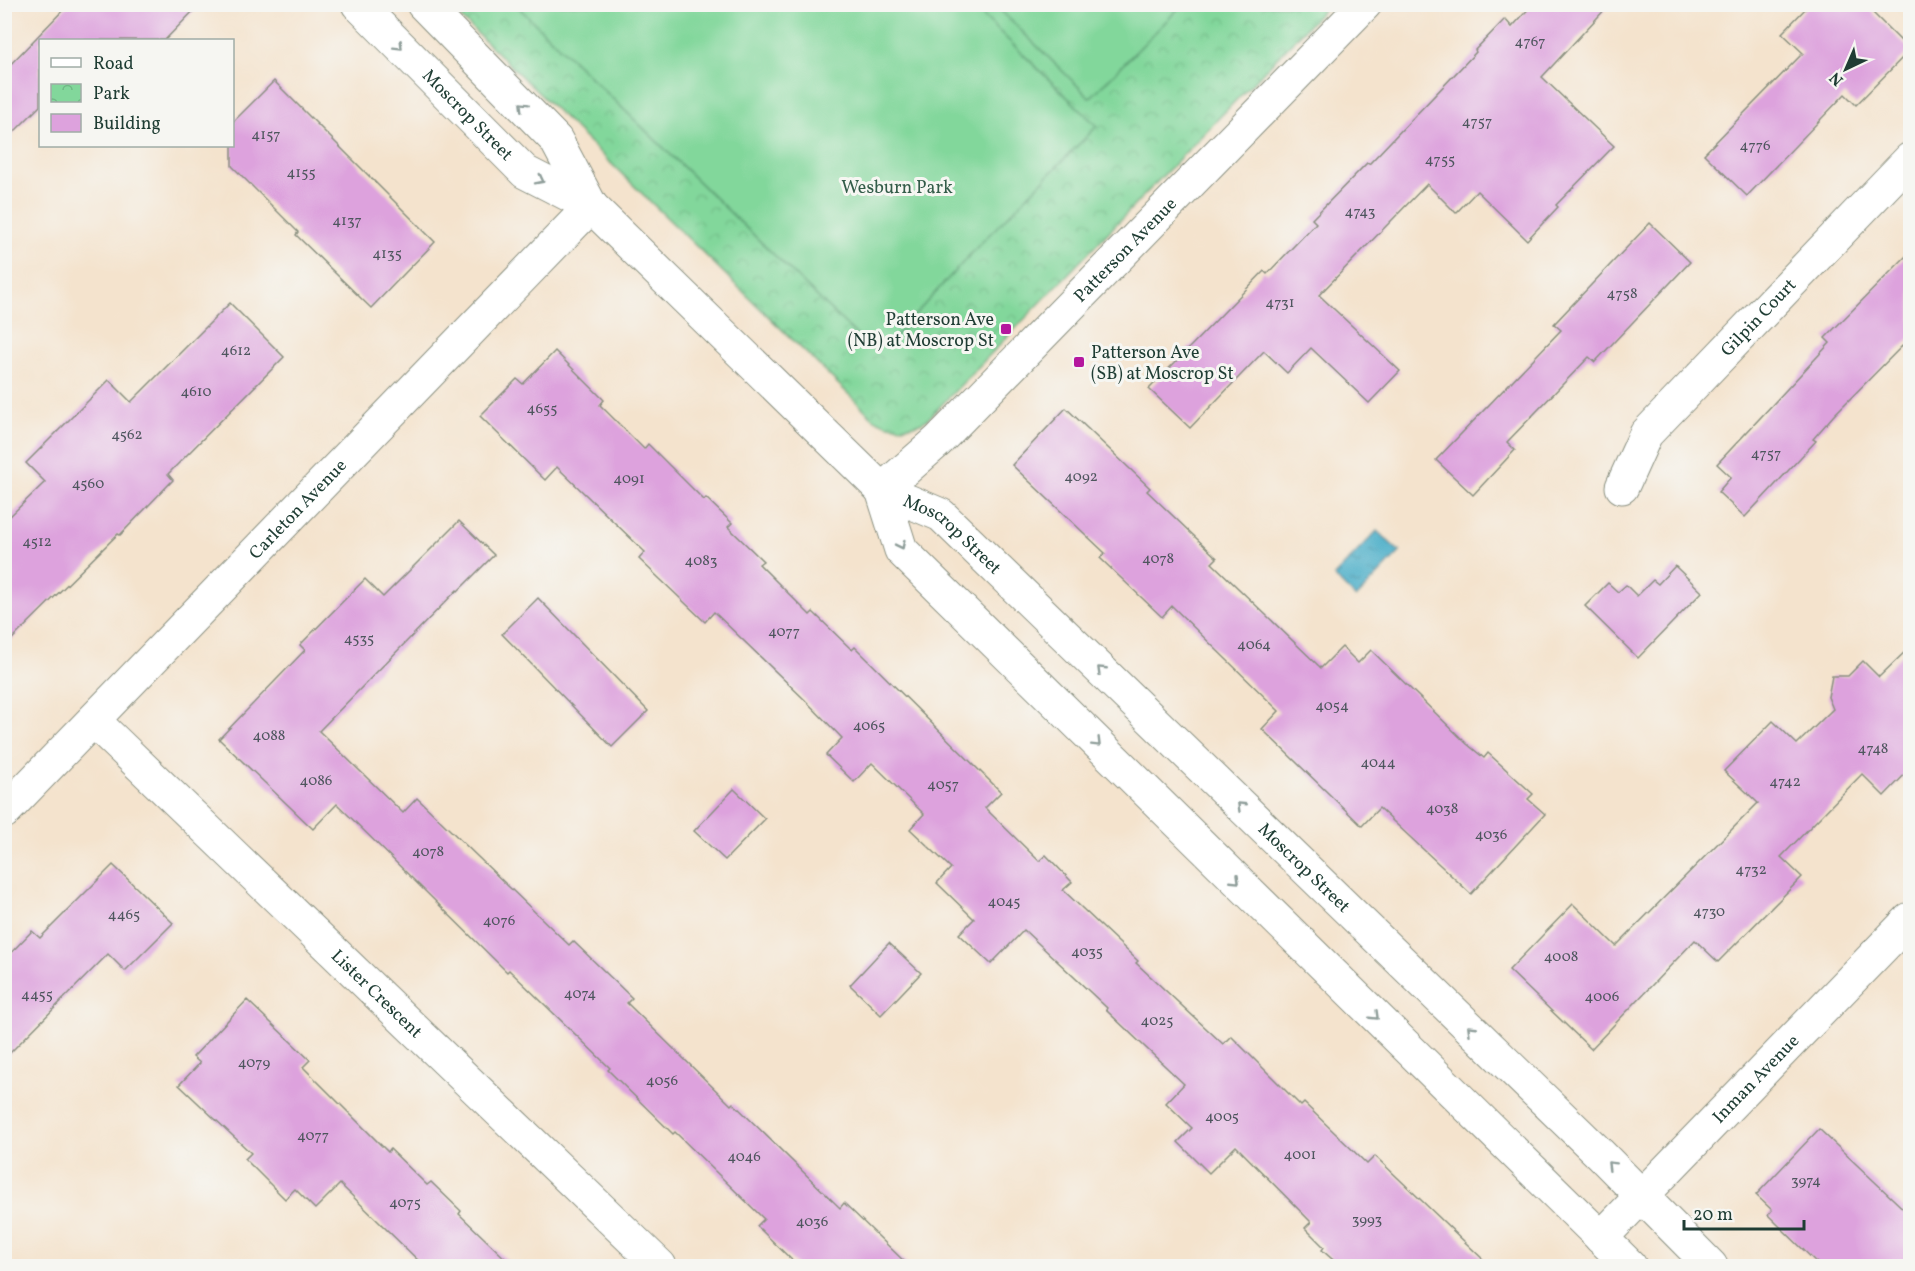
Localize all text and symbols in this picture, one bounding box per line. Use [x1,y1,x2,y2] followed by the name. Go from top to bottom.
[1514,32,1546,53] house number: 4767
[39,39,234,147] legend
[393,39,403,50] one-way arrow
[1816,39,1876,99] north arrow
[93,52,134,77] text: Road
[416,64,518,167] street label: Moscrop Street
[1825,66,1849,90] text: N
[93,82,130,107] text: Park
[519,103,530,113] one-way arrow
[93,112,161,137] text: Building
[1462,112,1492,133] house number: 4757
[251,125,281,146] house number: 4157
[1739,136,1771,157] house number: 4776
[1425,150,1455,171] house number: 4755
[286,163,316,184] house number: 4155
[534,173,544,184] one-way arrow
[841,176,953,201] park label: Wesburn Park
[1069,193,1183,309] street label: Patterson Avenue
[1345,202,1375,223] house number: 4743
[332,211,362,232] house number: 4137
[372,244,402,265] house number: 4135
[1716,274,1803,363] street label: Gilpin Court
[1606,284,1638,305] house number: 4758
[1265,293,1295,314] house number: 4731
[848,308,994,354] place label: Patterson Ave (NB) at Moscrop St
[999,322,1013,336] marker: Patterson Ave (NB) at Moscrop St
[221,341,251,362] house number: 4612
[1091,341,1234,387] place label: Patterson Ave (SB) at Moscrop St
[1072,355,1086,369] marker: Patterson Ave (SB) at Moscrop St
[180,382,212,403] house number: 4610
[527,399,557,420] house number: 4655
[111,425,143,446] house number: 4562
[1751,444,1781,465] house number: 4757
[244,454,353,566] street label: Carleton Avenue
[1064,467,1098,488] house number: 4092
[613,469,645,490] house number: 4091
[72,474,104,495] house number: 4560
[899,489,1006,581] street label: Moscrop Street
[22,532,52,553] house number: 4512
[894,539,906,550] one-way arrow
[1142,549,1174,570] house number: 4078
[685,551,718,572] house number: 4083
[768,622,800,643] house number: 4077
[344,629,374,650] house number: 4535
[1237,635,1271,656] house number: 4064
[1097,666,1107,677] one-way arrow
[1315,696,1349,717] house number: 4054
[853,716,885,737] house number: 4065
[253,726,285,747] house number: 4088
[1090,736,1100,747] one-way arrow
[1857,739,1889,760] house number: 4748
[1360,753,1396,774] house number: 4044
[300,771,332,792] house number: 4086
[1769,772,1801,793] house number: 4742
[927,775,959,796] house number: 4057
[1426,799,1458,820] house number: 4038
[1237,802,1247,813] one-way arrow
[1252,818,1355,919] street label: Moscrop Street
[1475,825,1507,846] house number: 4036
[412,842,444,863] house number: 4078
[1735,860,1767,881] house number: 4732
[1228,872,1239,883] one-way arrow
[987,892,1021,913] house number: 4045
[1693,902,1725,923] house number: 4730
[108,905,140,926] house number: 4465
[483,911,515,932] house number: 4076
[1071,942,1103,963] house number: 4035
[325,945,427,1045] street label: Lister Crescent
[1544,947,1578,968] house number: 4008
[564,984,596,1005] house number: 4074
[21,985,53,1006] house number: 4455
[1585,987,1619,1008] house number: 4006
[1367,1009,1378,1020] one-way arrow
[1141,1011,1173,1032] house number: 4025
[1468,1026,1479,1037] one-way arrow
[1707,1029,1806,1130] street label: Inman Avenue
[238,1053,270,1074] house number: 4079
[646,1071,678,1092] house number: 4056
[1205,1107,1239,1128] house number: 4005
[297,1126,329,1147] house number: 4077
[1284,1145,1316,1166] house number: 4001
[727,1147,761,1168] house number: 4046
[1607,1162,1618,1172] one-way arrow
[1791,1171,1821,1192] house number: 3974
[389,1193,421,1214] house number: 4075
[1684,1193,1804,1231] scale bar
[1693,1203,1733,1228] text: 20 m
[1352,1210,1382,1231] house number: 3993
[796,1212,828,1233] house number: 4036

